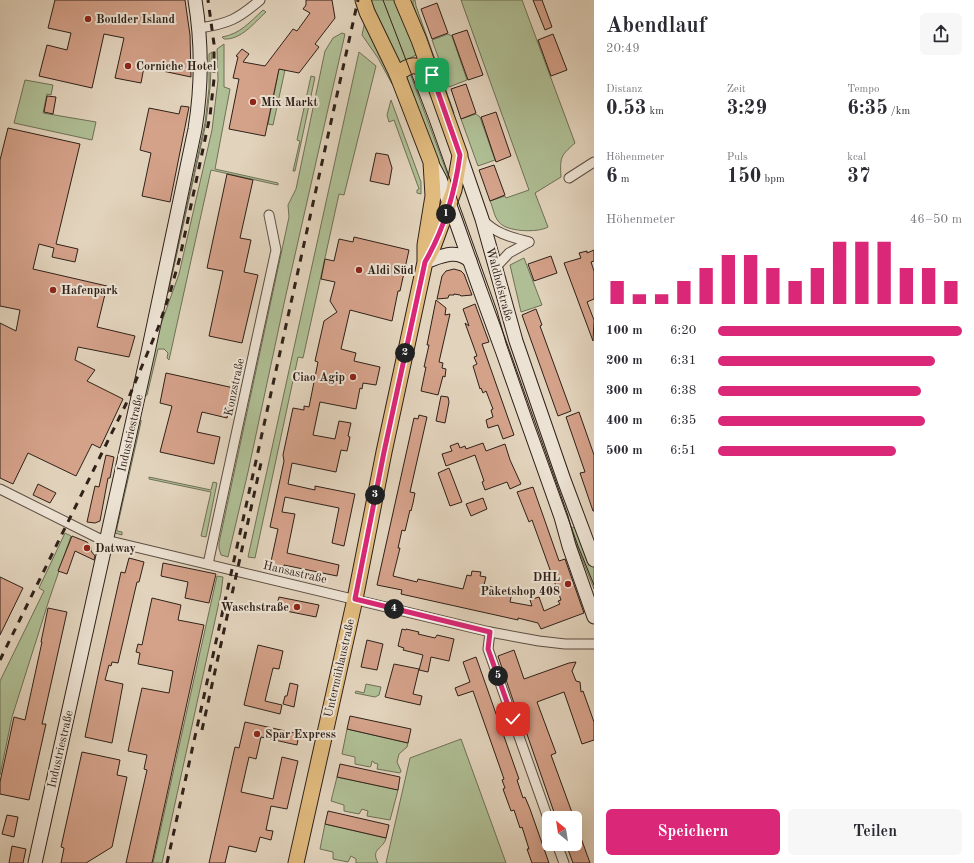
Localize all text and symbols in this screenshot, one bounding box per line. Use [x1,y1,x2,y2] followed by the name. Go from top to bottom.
[920,13,962,55] button: share
[83,14,93,24] marker: Boulder Island
[96,14,175,26] place label: Boulder Island
[606,15,706,37] text: Abendlauf
[606,42,640,55] text: 20:49
[415,58,449,92] pin
[123,61,133,71] marker: Corniche Hotel
[136,61,217,73] place label: Corniche Hotel
[421,64,443,86] icon: arrive
[606,84,642,95] text: Distanz
[727,84,746,95] text: Zeit
[847,84,879,95] text: Tempo
[248,97,258,107] marker: Mix Markt
[261,97,319,109] place label: Mix Markt
[606,99,646,119] text: 0.53
[727,99,767,119] text: 3:29
[847,99,888,119] text: 6:35
[646,106,664,117] text: km
[888,106,910,117] text: /km
[606,152,664,163] text: Höhenmeter
[727,152,748,163] text: Puls
[847,152,866,163] text: kcal
[606,167,618,187] text: 6
[727,167,761,187] text: 150
[847,167,871,187] text: 37
[618,174,629,185] text: m
[761,174,785,185] text: bpm
[436,204,456,224] pin: 1
[443,208,449,219] text: 1
[606,213,675,226] text: Höhenmeter
[910,213,962,226] text: 46–50 m
[483,246,515,323] street label: Waldhofstraße
[354,265,364,275] marker: Aldi Süd
[367,265,414,277] place label: Aldi Süd
[48,285,58,295] marker: Hafenpark
[61,285,118,297] place label: Hafenpark
[606,324,643,337] text: 100 m
[670,324,696,337] text: 6:20
[395,343,415,363] pin: 2
[402,347,408,358] text: 2
[606,354,643,367] text: 200 m
[670,354,696,367] text: 6:31
[223,357,247,417] street label: Konzstraße
[292,372,345,384] place label: Ciao Agip
[348,372,358,382] marker: Ciao Agip
[606,384,643,397] text: 300 m
[670,384,696,397] text: 6:38
[116,393,146,473] street label: Industriestraße
[606,414,643,427] text: 400 m
[670,414,696,427] text: 6:35
[606,444,643,457] text: 500 m
[670,444,696,457] text: 6:51
[365,485,385,505] pin: 3
[372,489,378,500] text: 3
[82,543,92,553] marker: Datway
[95,543,136,555] place label: Datway
[262,560,328,586] street label: Hansastraße
[481,572,560,598] place label: DHL Paketshop 408
[563,579,573,589] marker: DHL Paketshop 408
[384,599,404,619] pin: 4
[220,602,289,614] place label: Waschstraße
[292,602,302,612] marker: Waschstraße
[391,603,397,614] text: 4
[323,617,357,719] street label: Untermühlaustraße
[488,666,508,686] pin: 5
[495,670,501,681] text: 5
[496,702,530,736] pin
[502,708,524,730] icon: check
[46,709,76,789] street label: Industriestraße
[252,729,262,739] marker: Spar Express
[265,729,336,741] place label: Spar Express
[606,809,780,855] button: Speichern
[788,809,962,855] button: Teilen
[542,811,582,851] north arrow
[542,811,582,851] map controls

